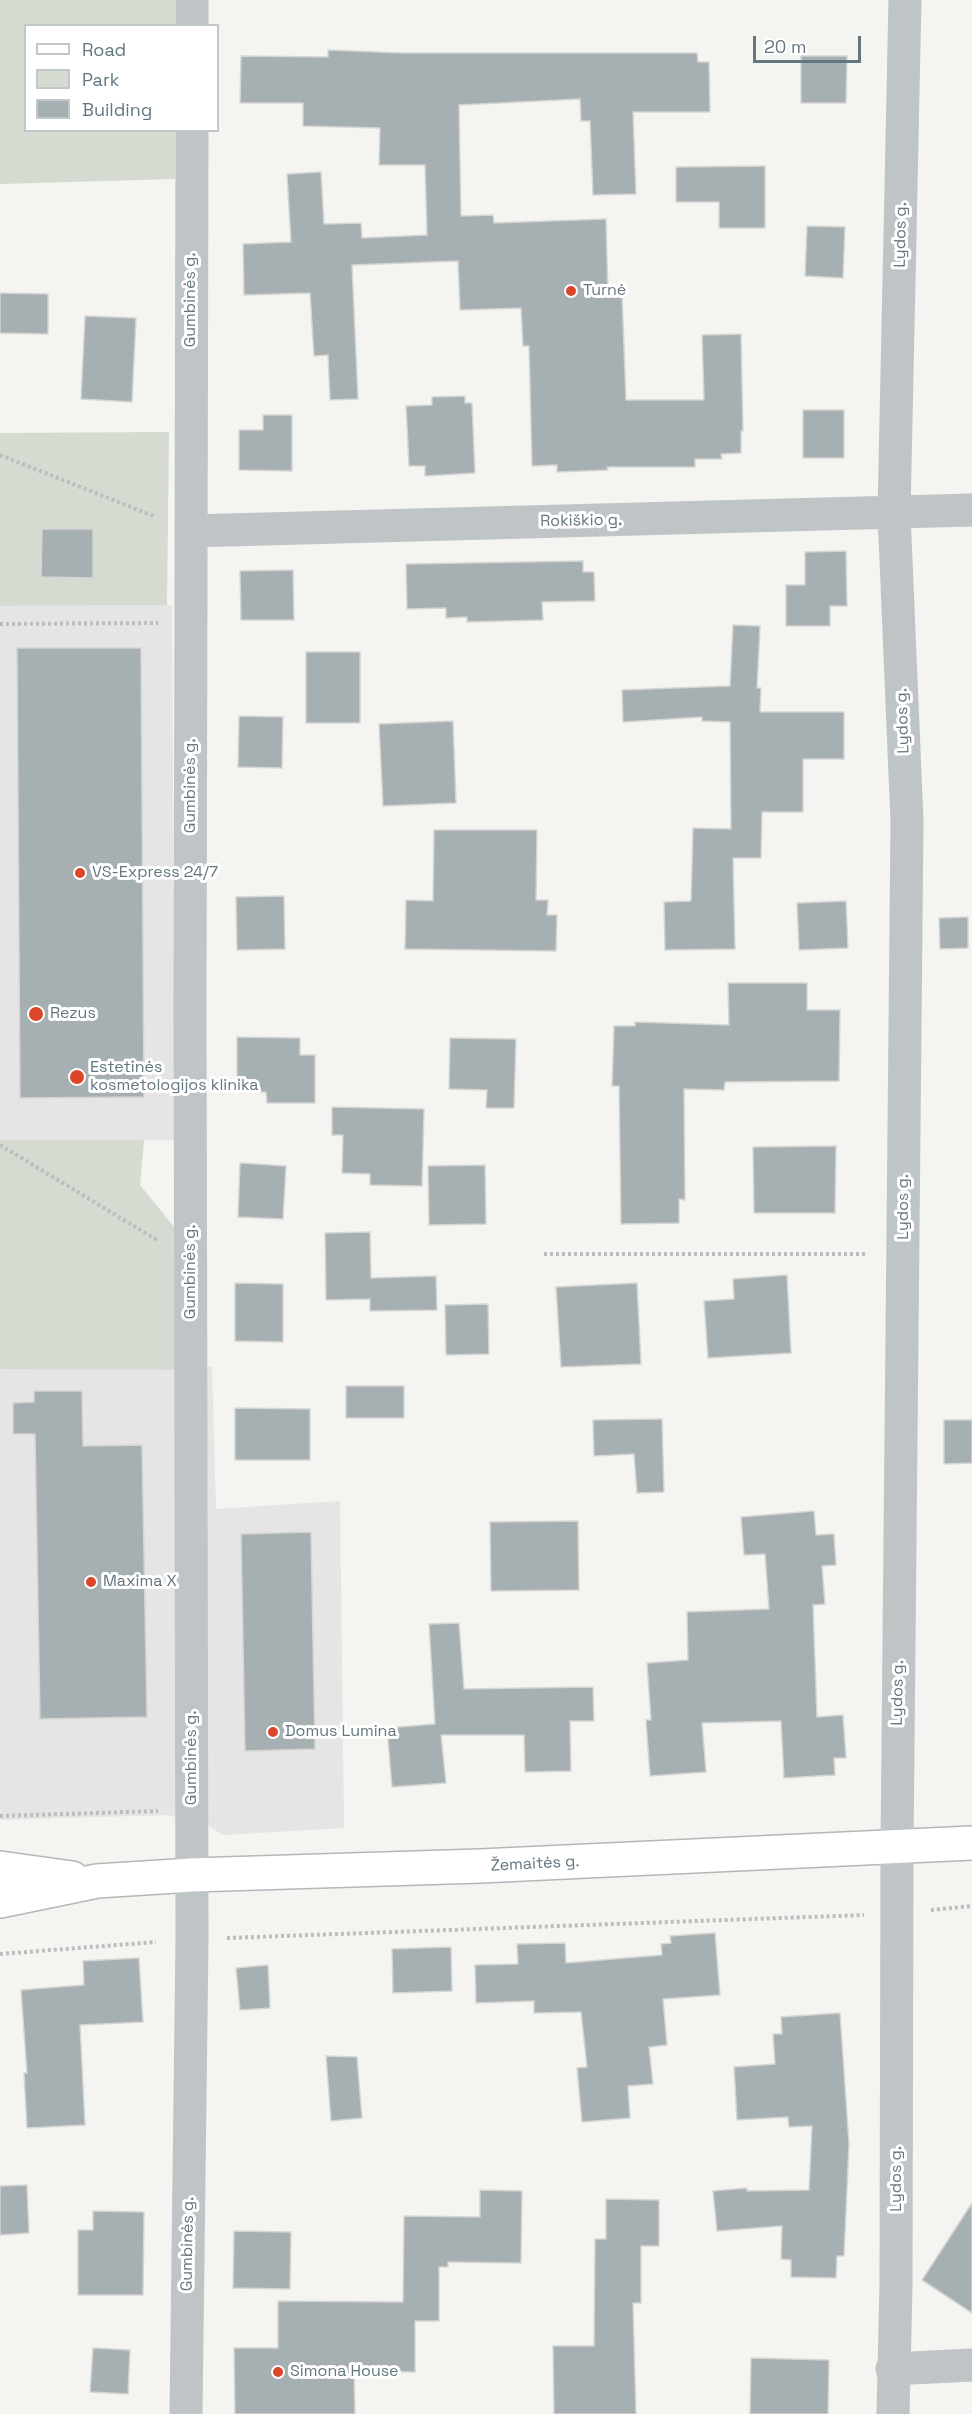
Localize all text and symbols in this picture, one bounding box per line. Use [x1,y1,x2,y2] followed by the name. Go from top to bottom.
[24,24,219,132] legend
[756,24,864,62] scale bar
[764,35,807,58] text: 20 m
[82,38,126,61] text: Road
[82,68,119,91] text: Park
[82,98,152,121] text: Building
[891,202,911,268] street label: Lydos g.
[181,253,201,347] street label: Gumbinės g.
[583,281,626,301] place label: Turnė
[564,284,578,298] marker: Turnė
[540,511,622,531] street label: Rokiškio g.
[892,688,914,754] street label: Lydos g.
[181,739,201,833] street label: Gumbinės g.
[92,863,218,883] place label: VS-Express 24/7
[73,866,87,880] marker: VS-Express 24/7
[50,1004,96,1024] place label: Rezus
[27,1005,45,1023] marker: Rezus
[90,1058,259,1096] place label: Estetinės kosmetologijos klinika
[68,1068,86,1086] marker: Estetinės kosmetologijos klinika
[894,1174,914,1240] street label: Lydos g.
[181,1225,201,1319] street label: Gumbinės g.
[103,1572,177,1592] place label: Maxima X
[84,1575,98,1589] marker: Maxima X
[888,1660,908,1726] street label: Lydos g.
[182,1711,202,1805] street label: Gumbinės g.
[285,1722,397,1742] place label: Domus Lumina
[266,1725,280,1739] marker: Domus Lumina
[490,1852,580,1876] street label: Žemaitės g.
[887,2146,907,2212] street label: Lydos g.
[178,2197,198,2291] street label: Gumbinės g.
[290,2362,399,2382] place label: Simona House
[271,2365,285,2379] marker: Simona House

